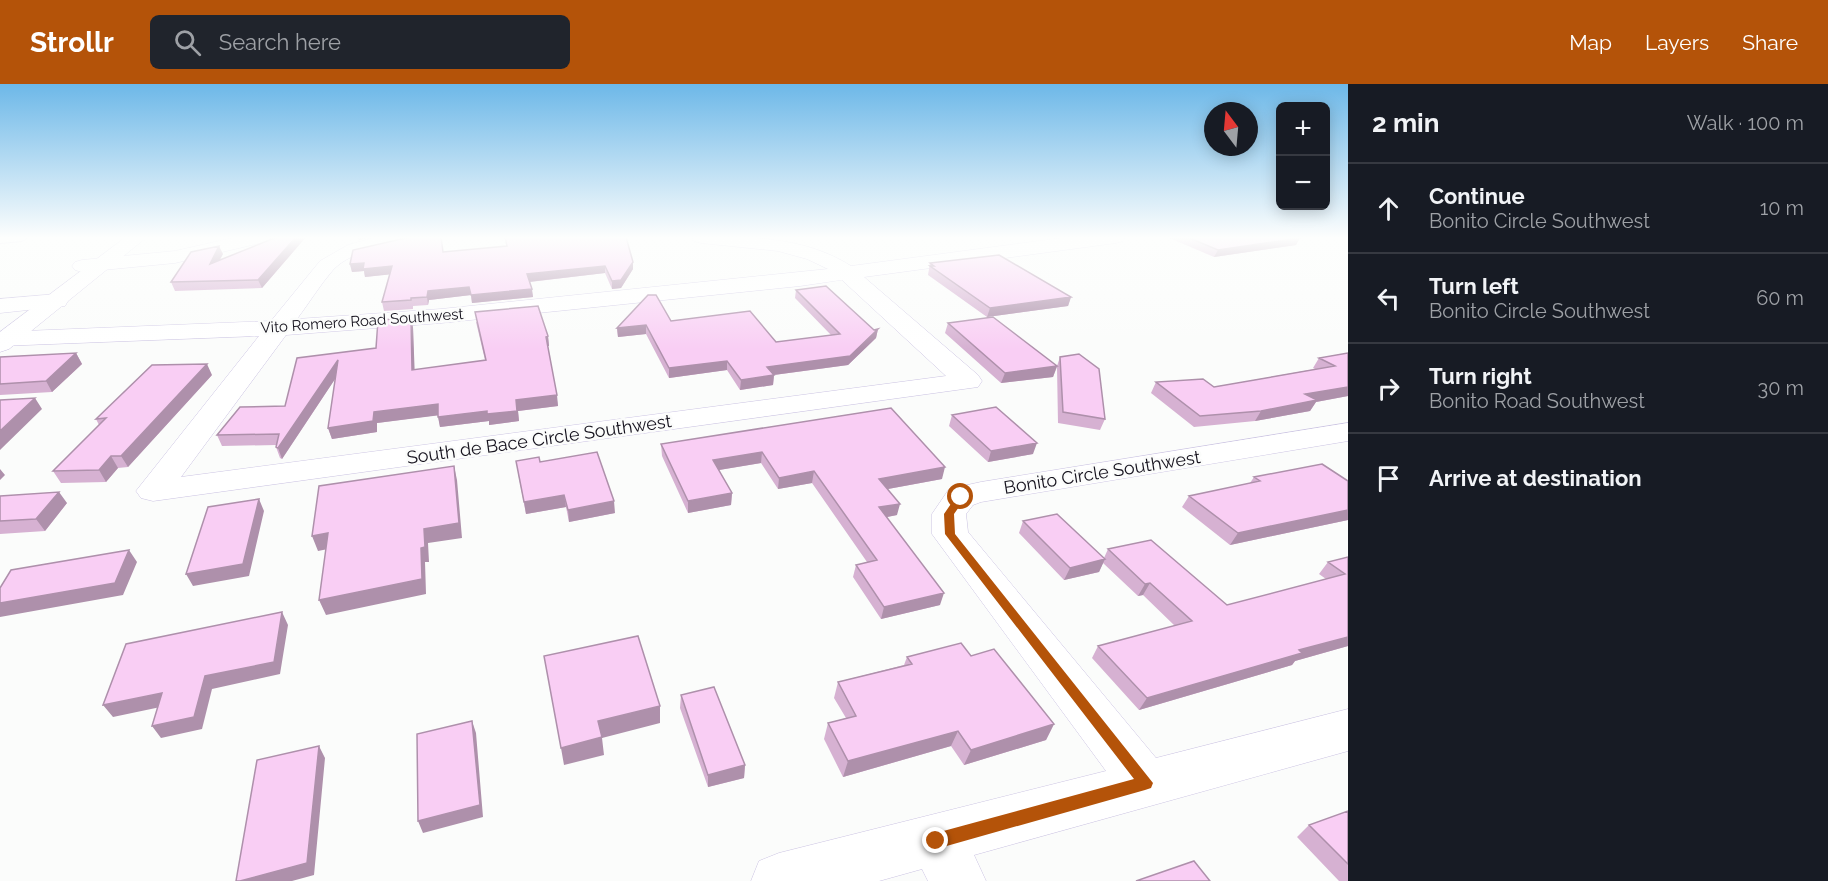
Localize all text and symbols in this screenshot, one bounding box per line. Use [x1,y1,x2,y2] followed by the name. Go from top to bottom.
[150,15,570,69] search box
[30,26,114,59] text: Strollr
[171,26,204,59] icon: search
[219,29,341,55] text: Search here
[1569,30,1612,55] text: Map
[1645,30,1709,55] text: Layers
[1742,30,1798,55] text: Share
[1204,102,1258,156] north arrow
[1276,102,1330,210] map controls
[1276,102,1330,156] button: +
[1372,108,1439,138] text: 2 min
[1687,111,1804,135] text: Walk · 100 m
[1276,156,1330,210] button: −
[1429,183,1525,209] text: Continue
[1372,192,1405,225] icon: ahead
[1760,196,1804,220] text: 10 m
[1429,209,1650,233] text: Bonito Circle Southwest
[1429,273,1519,299] text: Turn left
[1372,282,1405,315] icon: left
[1756,286,1804,310] text: 60 m
[1429,299,1650,323] text: Bonito Circle Southwest
[260,305,464,337] street label: Vito Romero Road Southwest
[1429,363,1532,389] text: Turn right
[1372,372,1405,405] icon: right
[1758,376,1804,400] text: 30 m
[1429,389,1645,413] text: Bonito Road Southwest
[405,410,673,468] street label: South de Bace Circle Southwest
[1002,446,1202,498] street label: Bonito Circle Southwest
[1372,462,1405,495] icon: arrive
[1429,465,1642,491] text: Arrive at destination
[947,483,973,509] route start
[922,827,948,853] route end

